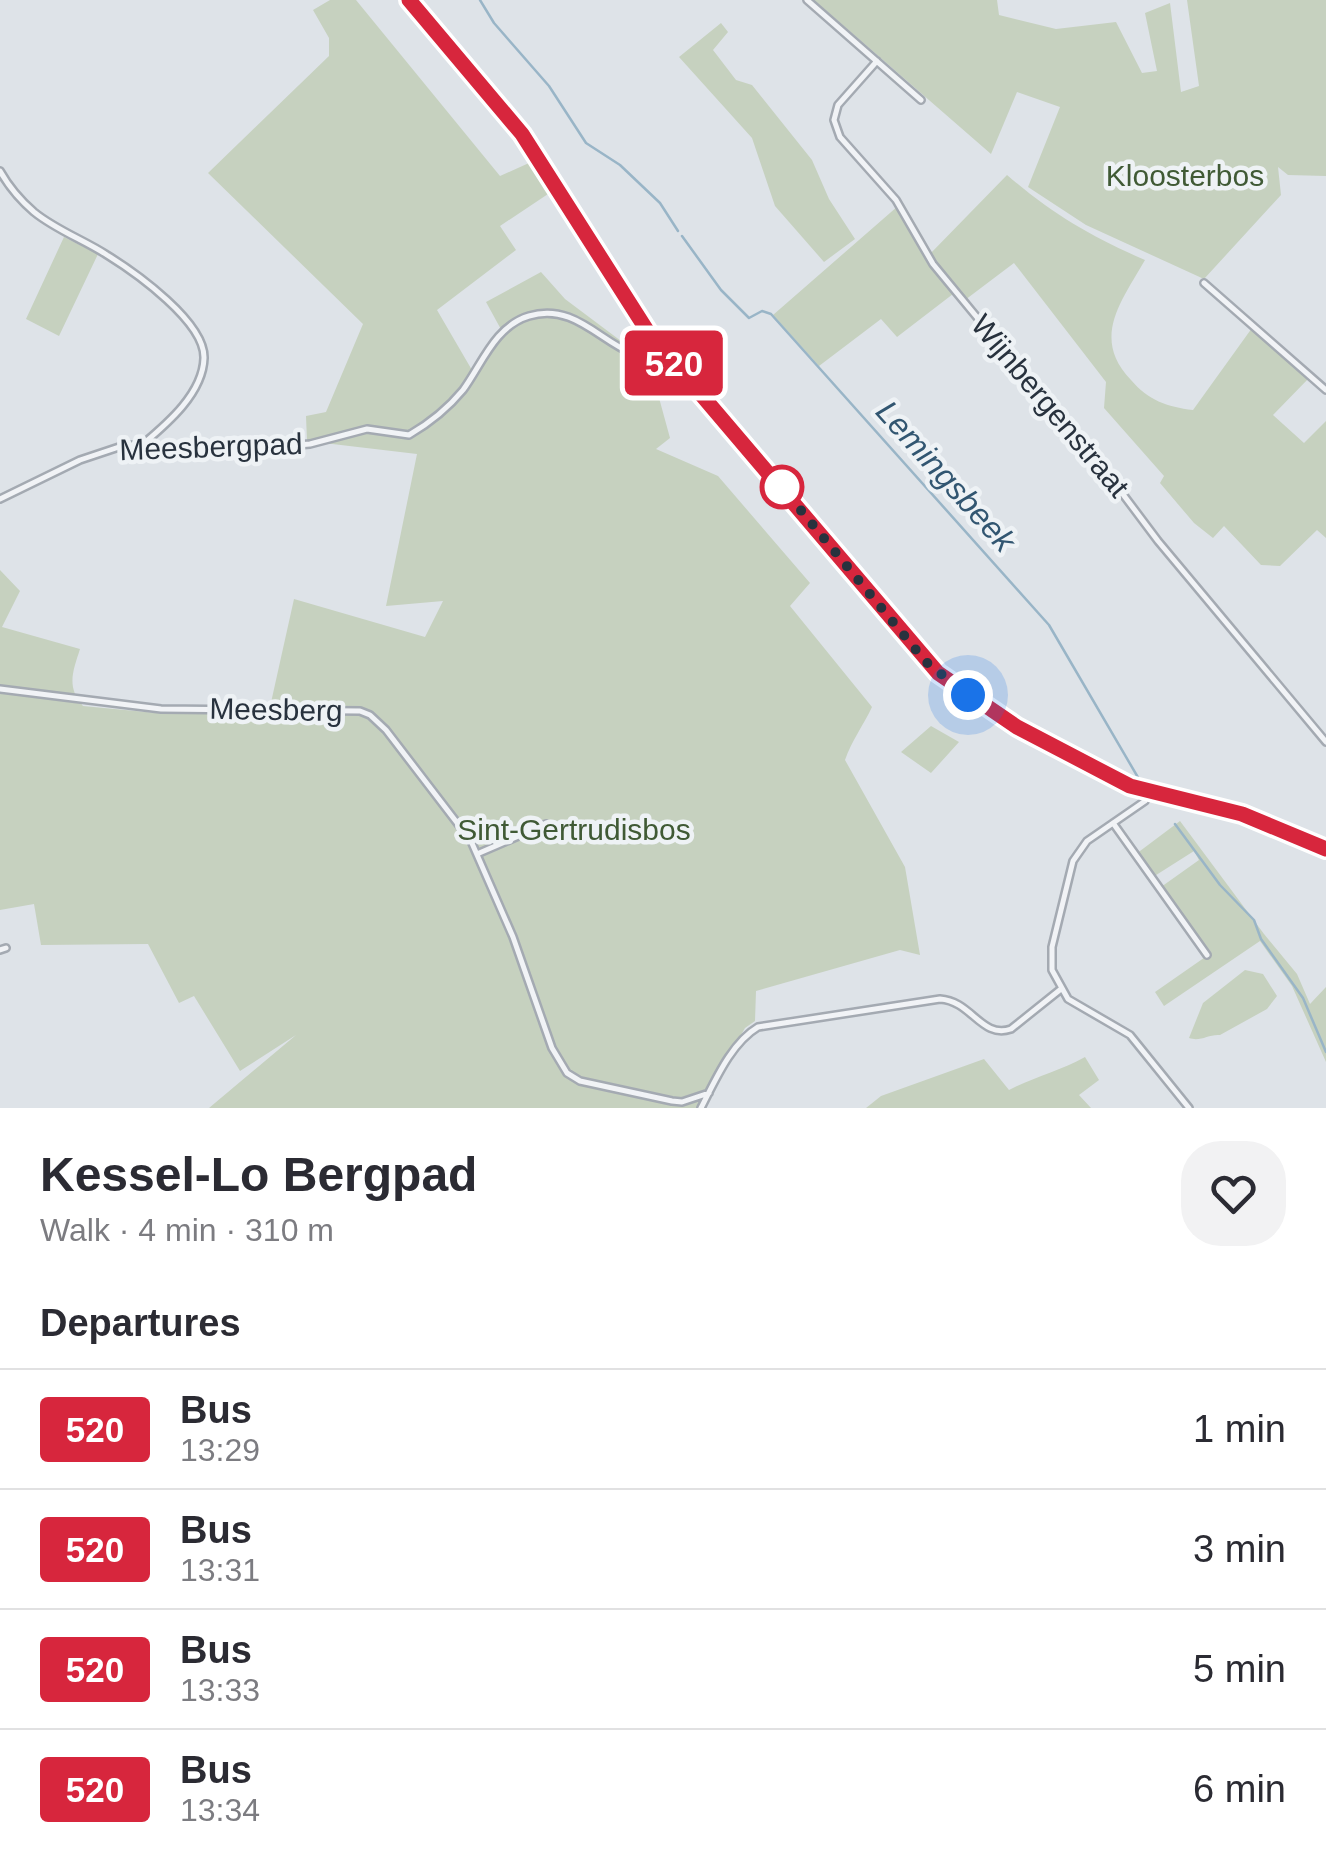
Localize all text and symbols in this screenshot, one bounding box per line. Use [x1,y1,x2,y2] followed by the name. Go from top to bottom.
[1106,159,1264,192] park label: Kloosterbos
[965,308,1136,504] street label: Wijnbergenstraat
[616,330,732,396] line badge: 520
[645,344,703,383] text: 520
[869,393,1024,560] water label: Lemingsbeek
[119,427,303,466] street label: Meesbergpad
[761,466,803,508] unlabelled marker
[943,670,993,720] your location
[209,692,343,727] street label: Meesberg
[457,813,691,846] park label: Sint-Gertrudisbos
[1181,1141,1286,1246] button: heart
[40,1148,477,1201] text: Kessel-Lo Bergpad
[40,1212,334,1248] text: Walk · 4 min · 310 m
[40,1302,241,1344] text: Departures
[180,1389,252,1431] text: Bus
[1193,1408,1286,1450] text: 1 min
[66,1410,124,1449] text: 520
[180,1432,260,1468] text: 13:29
[180,1509,252,1551] text: Bus
[1193,1528,1286,1570] text: 3 min
[66,1530,124,1569] text: 520
[180,1552,260,1588] text: 13:31
[180,1629,252,1671] text: Bus
[1193,1648,1286,1690] text: 5 min
[66,1650,124,1689] text: 520
[180,1672,260,1708] text: 13:33
[180,1749,252,1791] text: Bus
[1193,1768,1286,1810] text: 6 min
[66,1770,124,1809] text: 520
[180,1792,260,1828] text: 13:34

